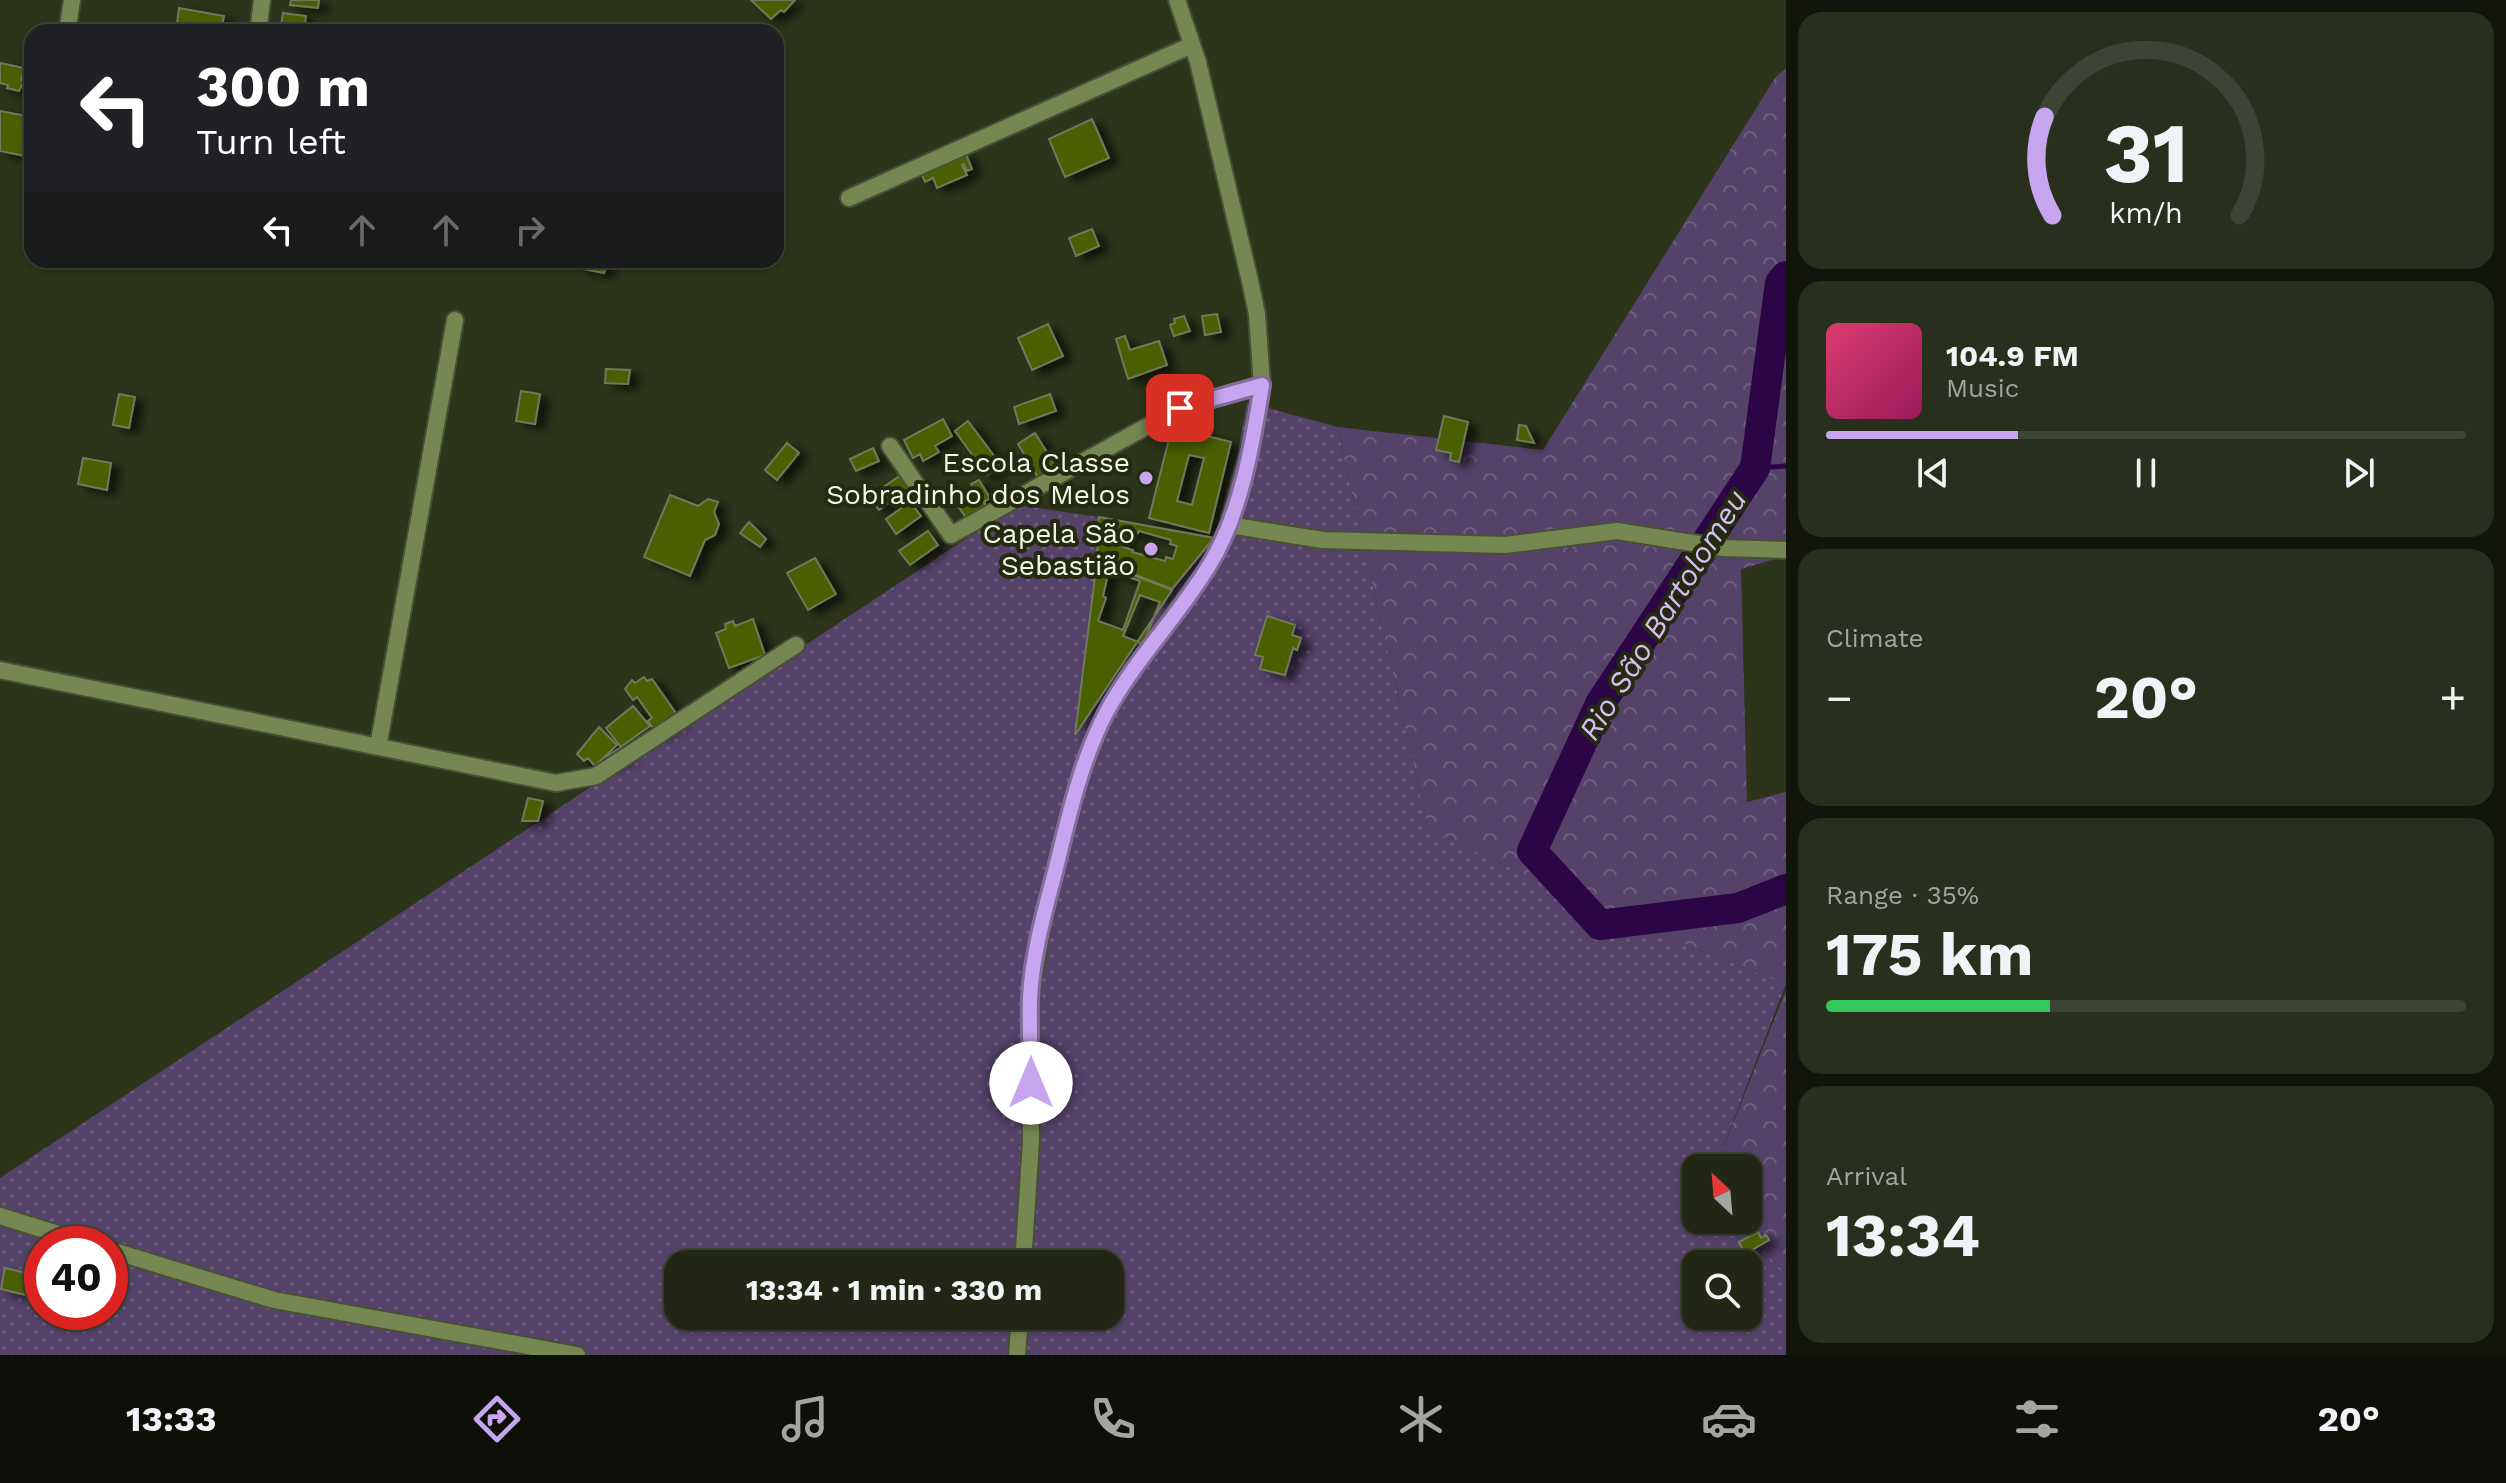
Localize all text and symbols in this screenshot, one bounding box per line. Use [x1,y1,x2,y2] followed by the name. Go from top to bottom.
[196,54,370,120] text: 300 m
[64,56,168,160] icon: left
[2103,105,2189,202] text: 31
[196,121,346,163] text: Turn left
[2109,196,2183,230] text: km/h
[256,208,300,252] icon: left
[340,208,384,252] icon: ahead
[424,208,468,252] icon: ahead
[508,208,552,252] icon: right
[1946,338,2079,373] text: 104.9 FM
[1946,373,2019,403] text: Music
[1146,374,1214,442] pin
[1158,386,1202,430] icon: arrive
[826,446,1130,511] place label: Escola Classe Sobradinho dos Melos
[1911,451,1955,495] icon: previous
[2124,451,2168,495] icon: pause
[2337,451,2381,495] icon: next
[1137,469,1155,487] marker: Escola Classe Sobradinho dos Melos
[1571,483,1754,746] water label: Rio São Bartolomeu
[983,517,1135,582] place label: Capela São Sebastião
[1142,540,1160,558] marker: Capela São Sebastião
[1826,623,1924,653] text: Climate
[2094,662,2198,733] text: 20°
[1826,672,1853,724] text: −
[2439,672,2466,724] text: +
[1826,880,1979,910] text: Range · 35%
[1826,919,2034,990] text: 175 km
[989,1041,1073,1125] position arrow
[1682,1154,1762,1234] north arrow
[1682,1154,1762,1330] map controls
[1826,1161,1907,1191] text: Arrival
[1826,1200,1980,1271] text: 13:34
[24,1226,128,1330] speed limit sign: 40
[1682,1250,1762,1330] button: search
[746,1272,1042,1307] text: 13:34 · 1 min · 330 m
[469,1391,525,1447] icon: directions
[777,1391,833,1447] icon: music
[1085,1391,1141,1447] icon: phone
[1393,1391,1449,1447] icon: climate
[1701,1391,1757,1447] icon: car
[2009,1391,2065,1447] icon: filters
[126,1398,217,1440] text: 13:33
[2317,1398,2380,1440] text: 20°

